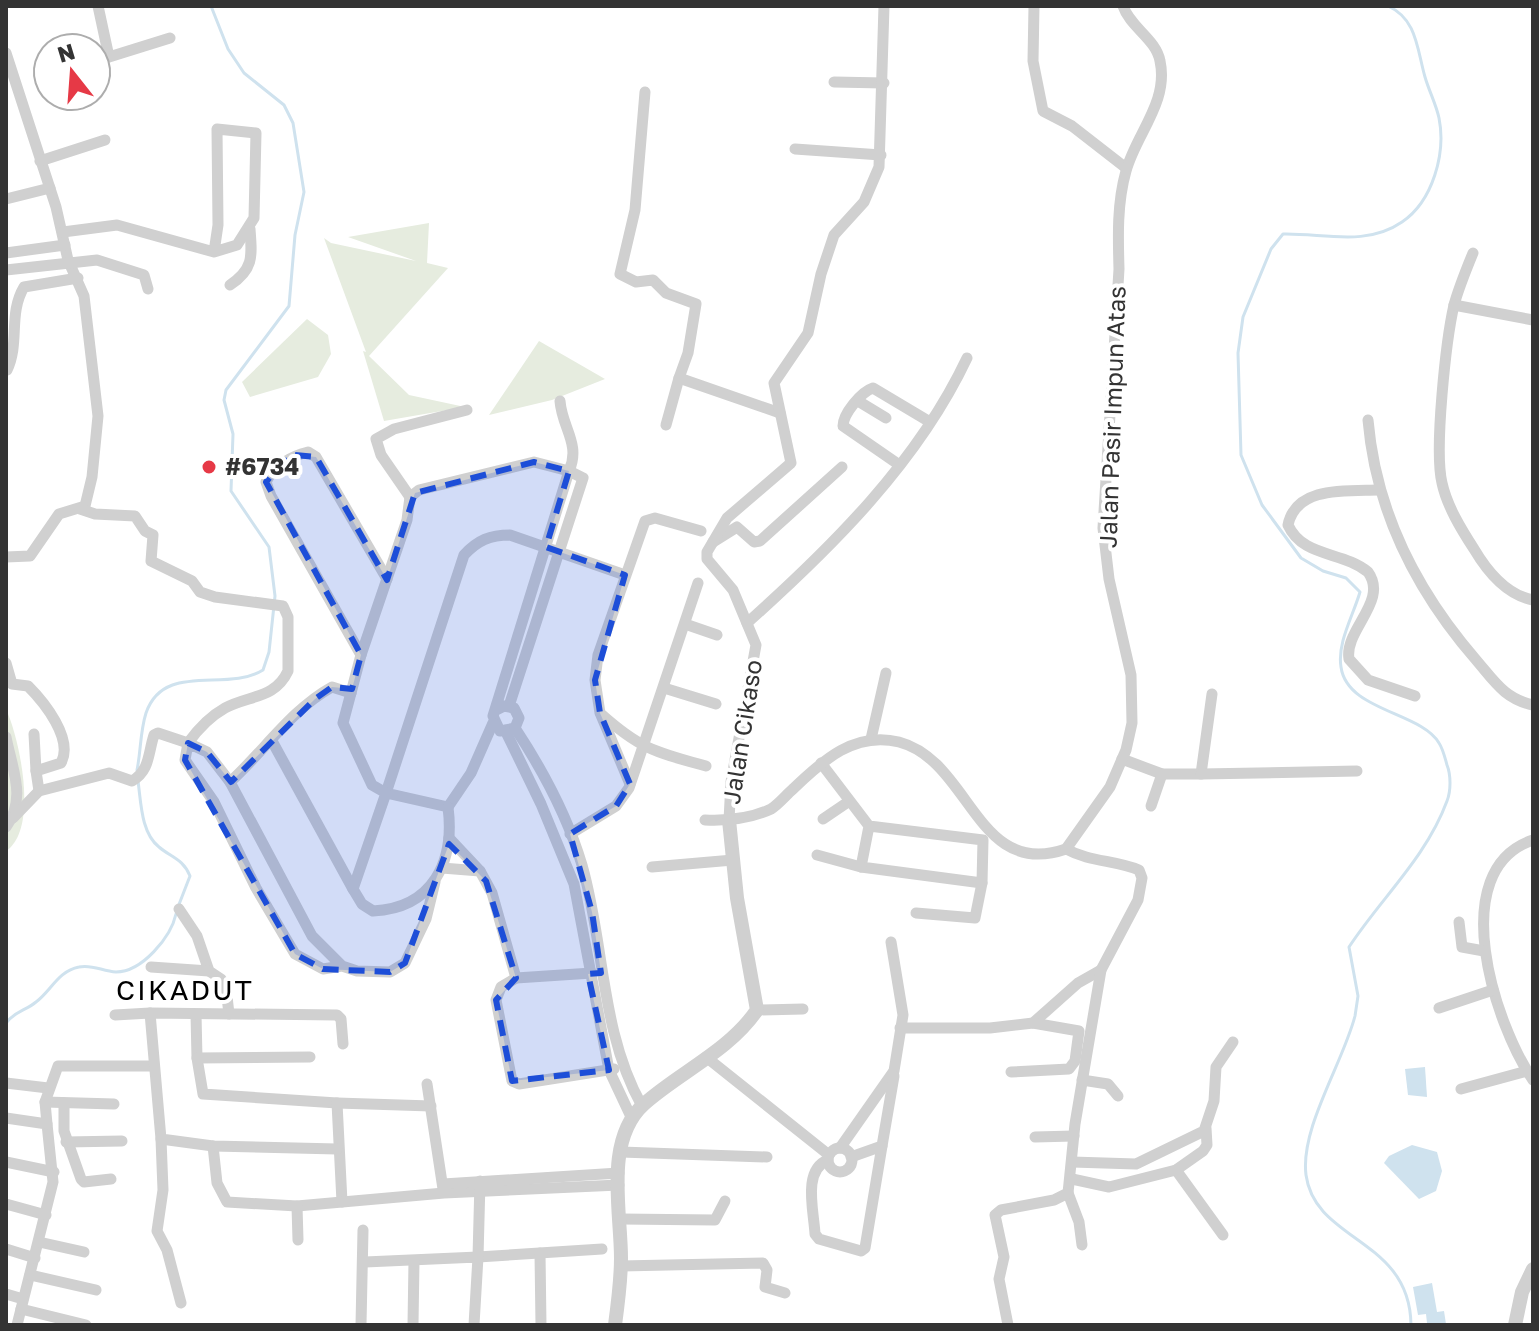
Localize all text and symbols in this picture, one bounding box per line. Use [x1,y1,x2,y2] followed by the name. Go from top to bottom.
[32,32,112,112] north arrow
[54,37,78,68] text: N
[1092,285,1131,548] street label: Jalan Pasir Impun Atas
[225,451,299,480] place label: #6734
[200,458,218,476] marker: #6734
[716,658,767,806] street label: Jalan Cikaso
[116,973,254,1006] district label: CIKADUT

